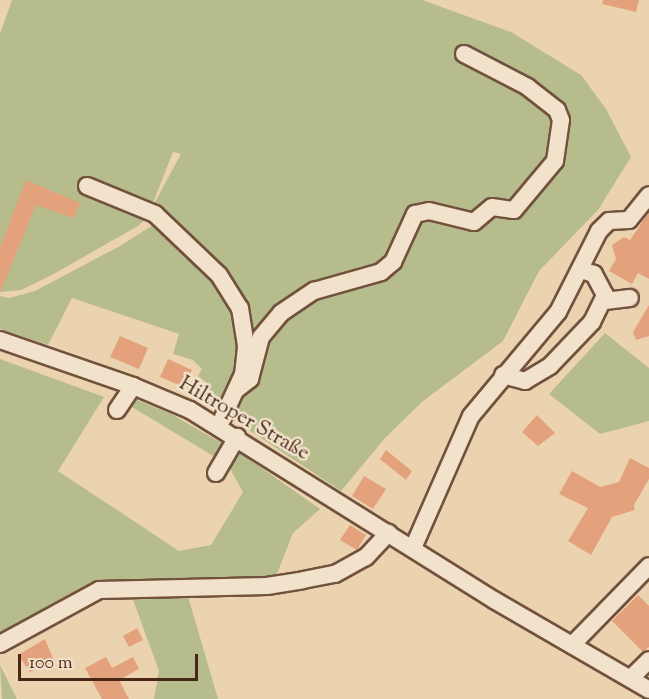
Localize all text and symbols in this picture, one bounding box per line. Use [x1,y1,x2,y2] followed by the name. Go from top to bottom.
[174,371,314,467] street label: Hiltroper Straße
[21,642,201,680] scale bar
[29,651,73,677] text: 100 m

